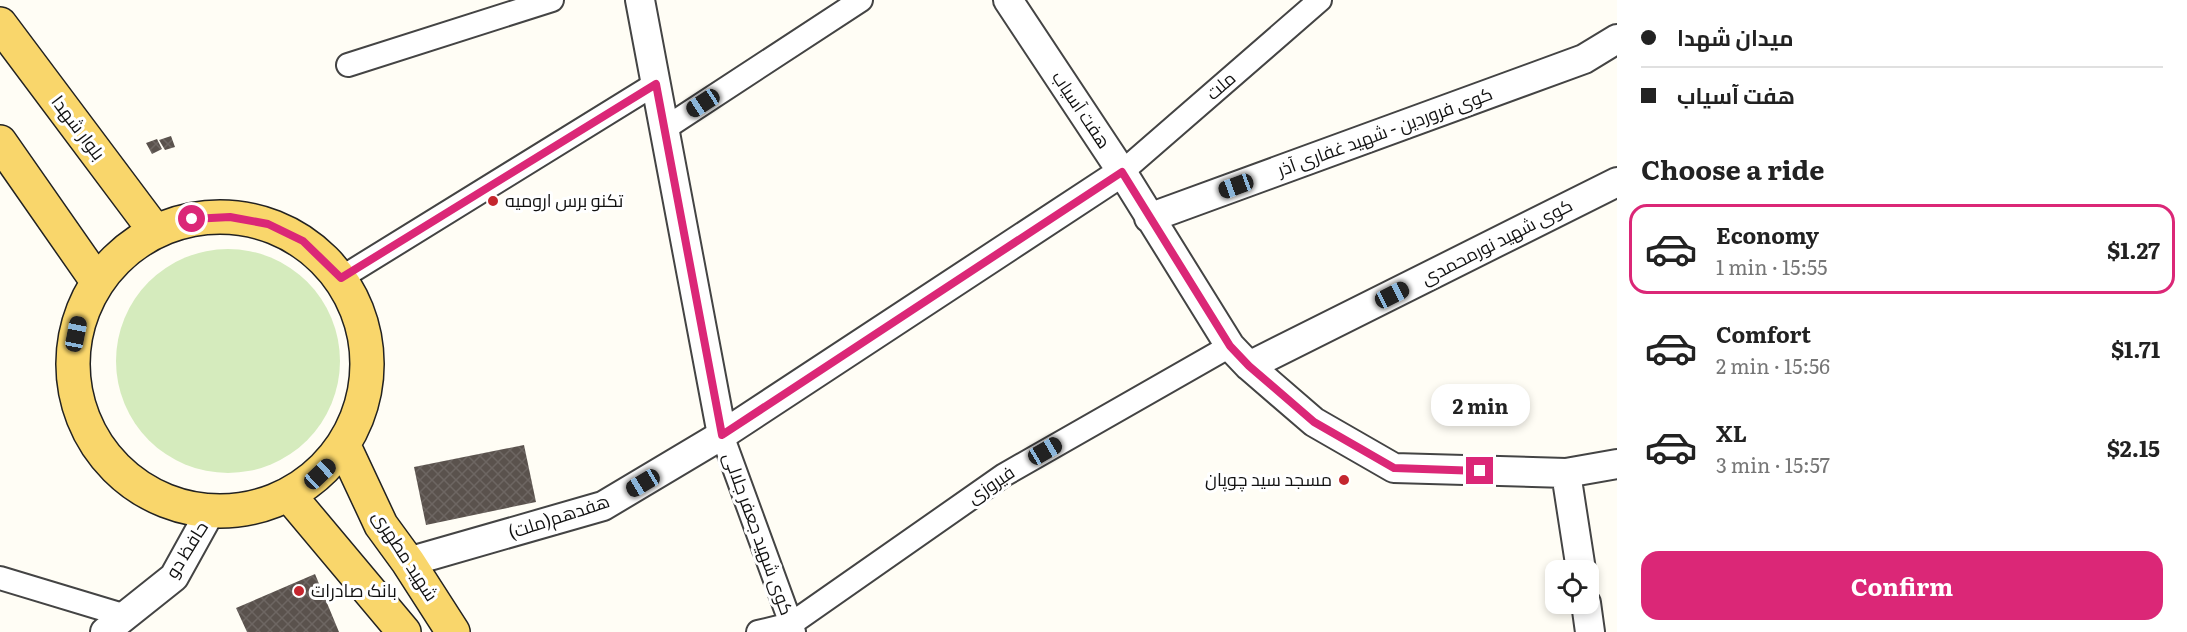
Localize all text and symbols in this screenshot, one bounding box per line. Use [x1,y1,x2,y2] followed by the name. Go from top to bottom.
[1677,20,1794,53] text: میدان شهدا
[1199,64,1241,105] street label: ملت
[1046,65,1118,153] street label: هفت آسیاب
[1677,78,1795,111] text: هفت آسیاب
[1272,79,1496,183] street label: کوی فروردین - شهید غفاری آذر
[683,86,723,120] car
[46,89,113,165] street label: بلوار شهدا
[1641,148,1824,188] text: Choose a ride
[1216,171,1256,201] car
[505,186,623,213] place label: تکنو برس ارومیه
[1416,191,1577,291] street label: کوی شهید نورمحمدی
[486,194,500,208] marker: تکنو برس ارومیه
[178,205,205,232] route start
[1716,218,1819,251] text: Economy
[1644,222,1698,276] icon: car
[2107,233,2160,266] text: $1.27
[1716,251,1827,281] text: 1 min · 15:55
[1372,279,1412,311] car
[64,315,88,353] car
[1716,317,1811,350] text: Comfort
[1644,321,1698,375] icon: car
[2111,332,2160,365] text: $1.71
[1716,350,1830,380] text: 2 min · 15:56
[1430,384,1530,426] callout: 2 min
[1453,390,1508,420] text: 2 min
[1716,416,1747,449] text: XL
[1644,420,1698,474] icon: car
[2107,431,2160,464] text: $2.15
[1025,434,1065,468] car
[717,448,801,619] street label: کوی شهید جعفر جلالی
[1716,449,1830,479] text: 3 min · 15:57
[301,455,339,493] car
[1466,457,1493,484] route end
[961,458,1019,510] street label: فیروزی
[1205,465,1332,492] place label: مسجد سید چوپان
[623,466,663,500] car
[1337,473,1351,487] marker: مسجد سید چوپان
[504,486,613,545] street label: هفدهم(ملت)
[367,504,446,606] street label: شهید مطهری
[158,515,214,583] street label: حافظ دو
[1641,551,2163,620] button: Confirm
[1545,560,1599,614] map controls
[1545,560,1599,614] button: locate
[311,576,397,603] place label: بانک صادرات
[292,584,306,598] marker: بانک صادرات

